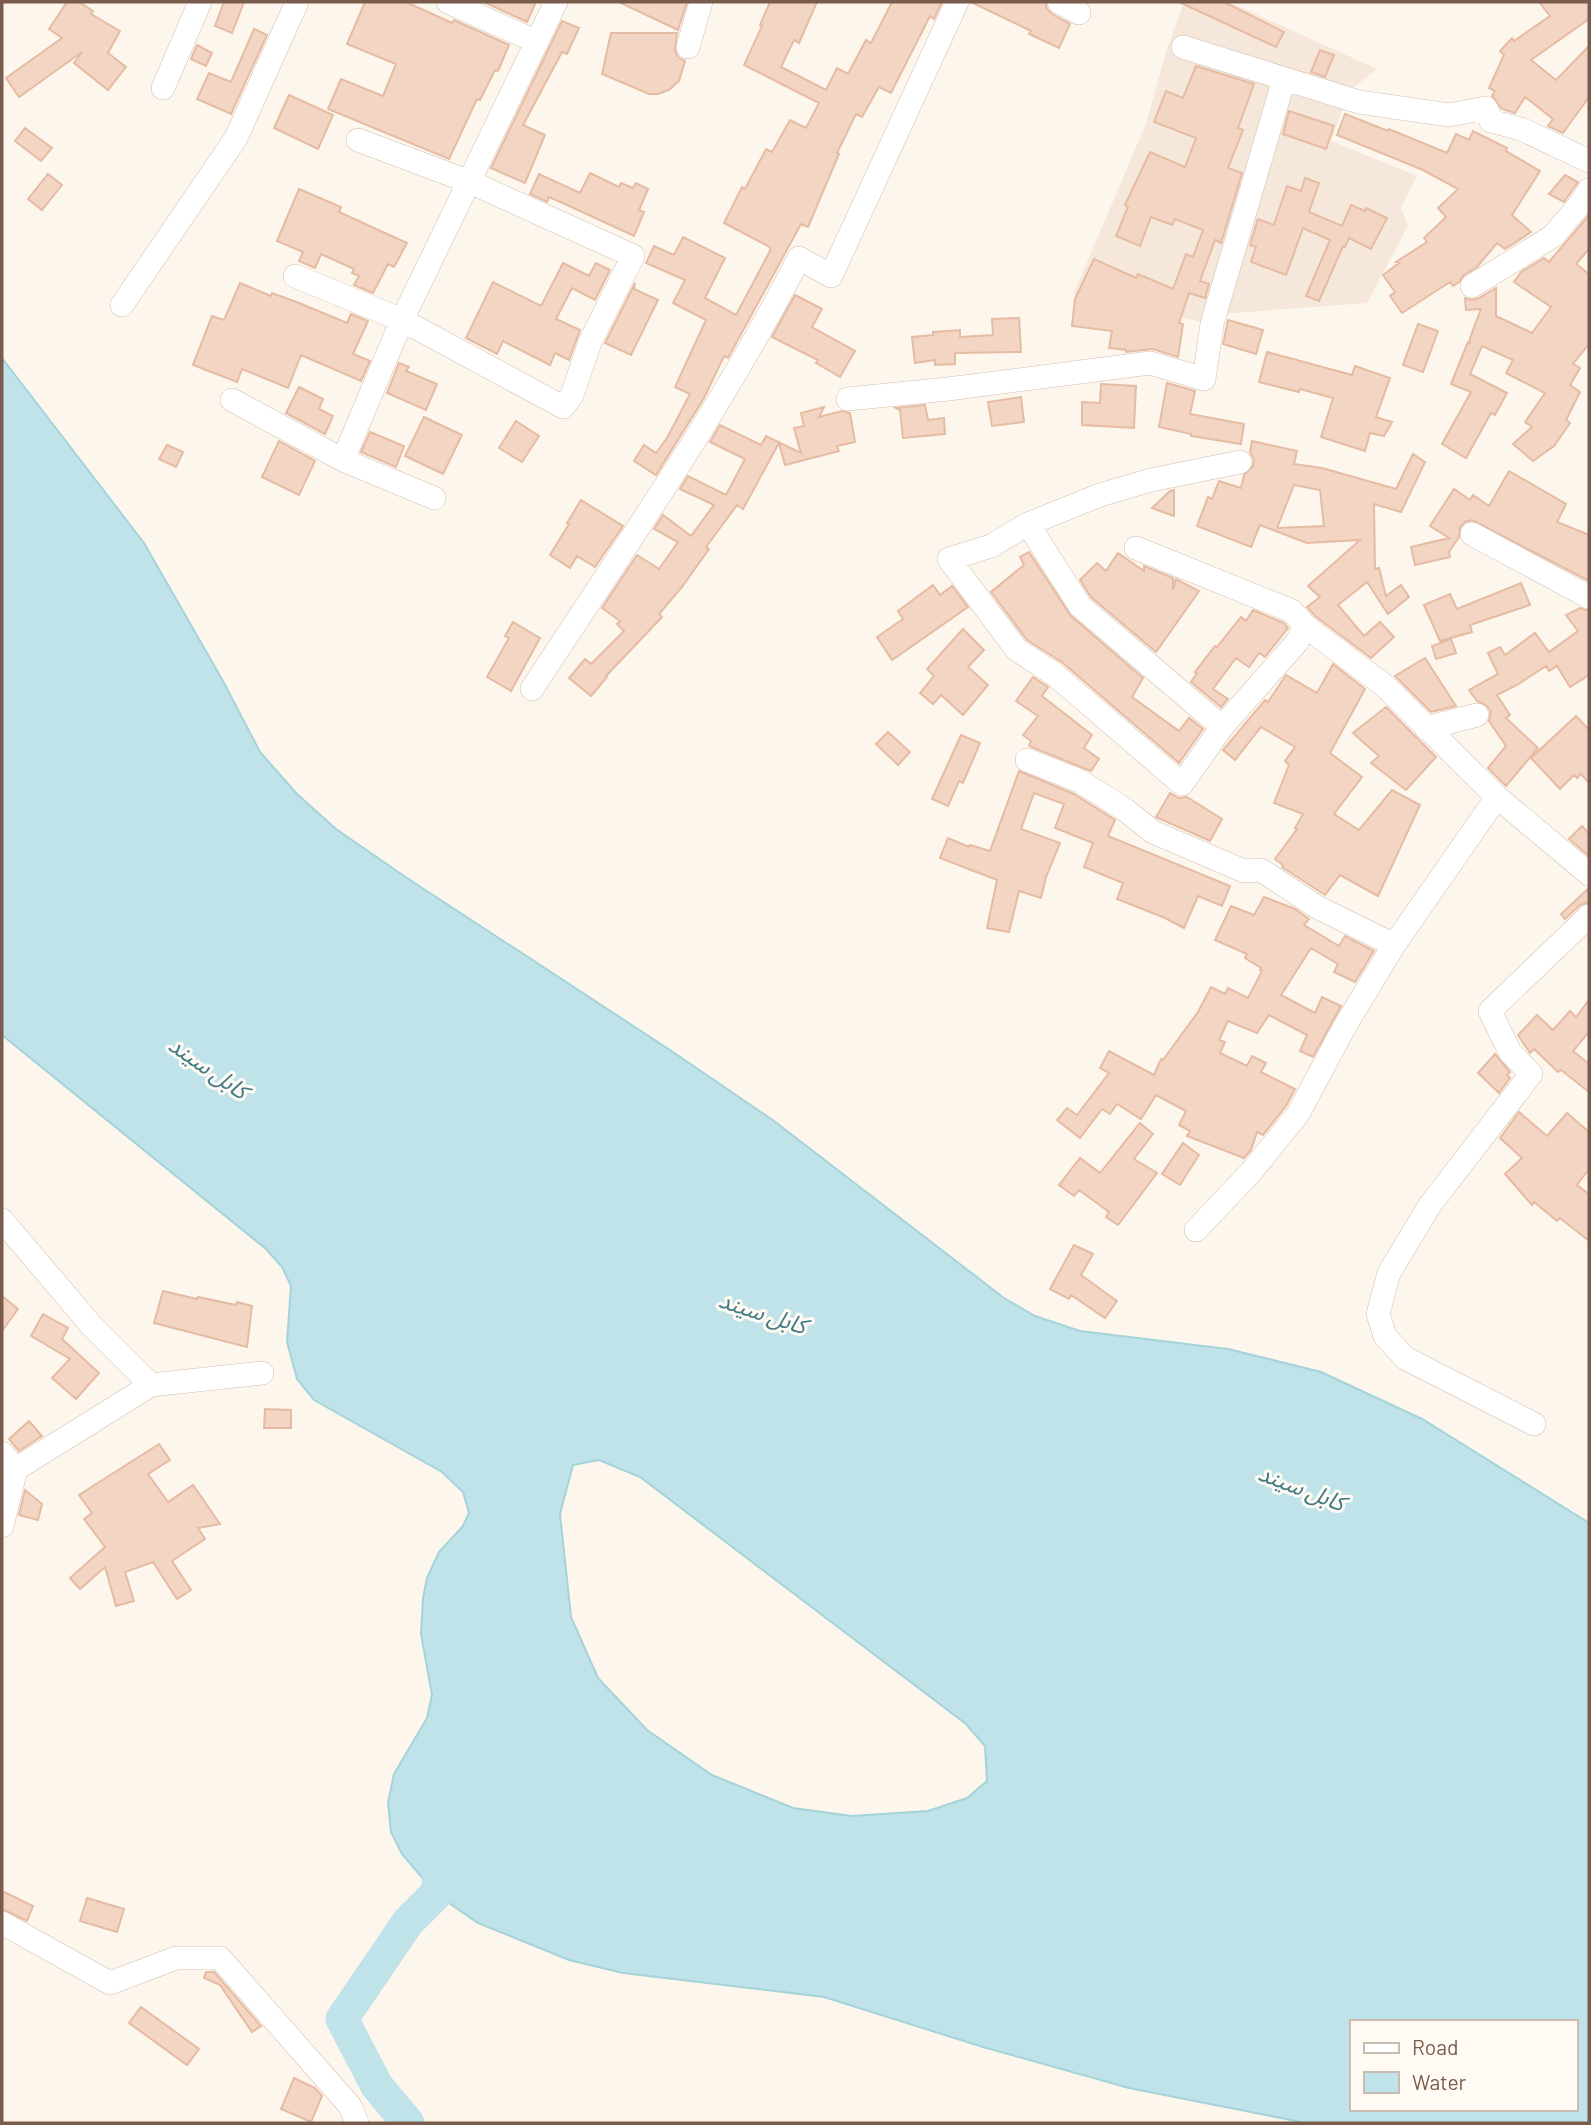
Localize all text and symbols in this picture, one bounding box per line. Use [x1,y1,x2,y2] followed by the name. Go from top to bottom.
[163,1030,258,1108] water label: کابل سيند
[715,1285,815,1342] water label: کابل سيند
[1254,1458,1353,1519] water label: کابل سيند
[1350,2020,1577,2111] legend
[1412,2034,1458,2059] text: Road
[1412,2069,1467,2094] text: Water

